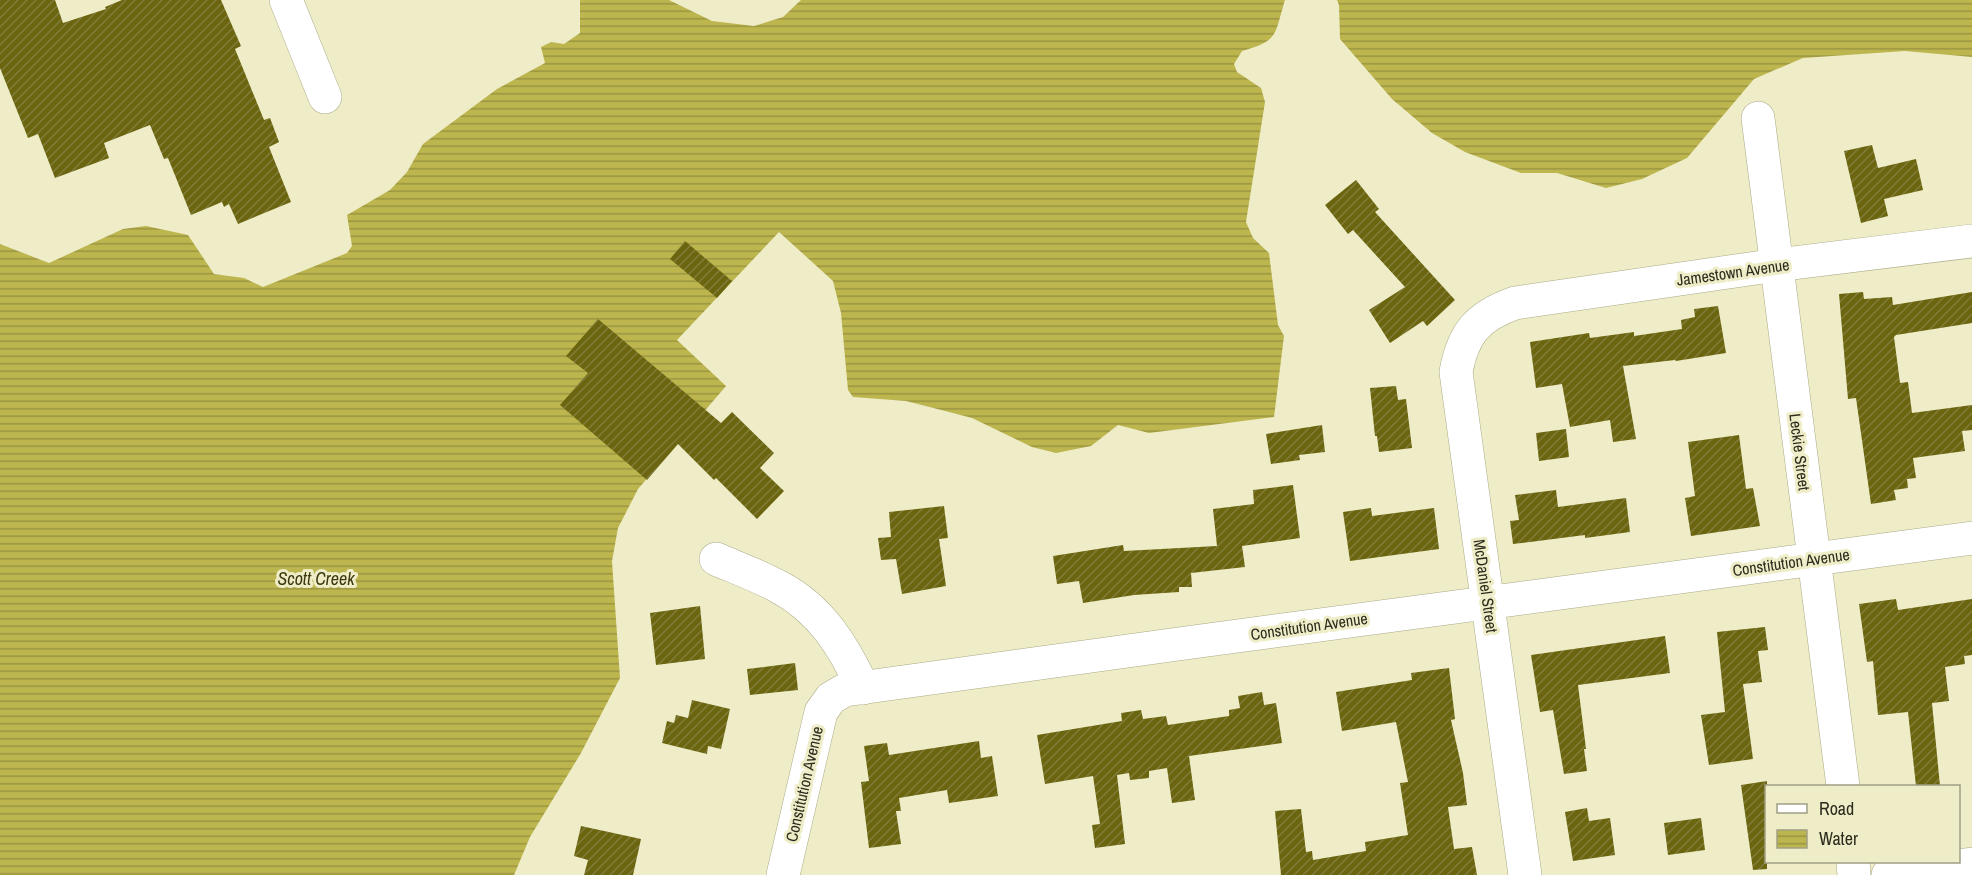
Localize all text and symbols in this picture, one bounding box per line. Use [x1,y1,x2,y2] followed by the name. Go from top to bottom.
[1675,253,1791,291] street label: Jamestown Avenue
[1784,412,1816,492] street label: Leckie Street
[1469,538,1503,634] street label: McDaniel Street
[1731,543,1851,581] street label: Constitution Avenue
[277,566,355,591] water label: Scott Creek
[1249,607,1369,645] street label: Constitution Avenue
[780,724,828,844] street label: Constitution Avenue
[1765,785,1960,863] legend
[1819,796,1854,821] text: Road
[1819,826,1858,851] text: Water

